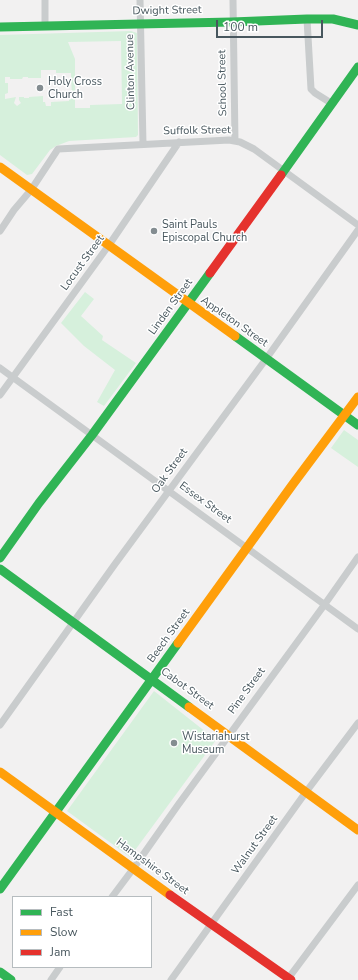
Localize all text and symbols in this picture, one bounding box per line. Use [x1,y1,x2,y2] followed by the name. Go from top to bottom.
[132,4,202,18] street label: Dwight Street
[218,12,325,38] scale bar
[223,19,258,35] text: 100 m
[124,34,138,110] street label: Clinton Avenue
[216,50,230,116] street label: School Street
[48,75,102,101] place label: Holy Cross Church
[35,83,45,93] marker: Holy Cross Church
[163,124,231,138] street label: Suffolk Street
[162,218,247,244] place label: Saint Pauls Episcopal Church
[149,226,159,236] marker: Saint Pauls Episcopal Church
[58,233,108,293] street label: Locust Street
[146,276,196,338] street label: Linden Street
[198,294,270,350] street label: Appleton Street
[149,446,191,496] street label: Oak Street
[176,480,234,526] street label: Essex Street
[145,607,193,665] street label: Beech Street
[158,665,216,713] street label: Cabot Street
[226,665,268,717] street label: Pine Street
[182,730,249,756] place label: Wistariahurst Museum
[169,738,179,748] marker: Wistariahurst Museum
[229,813,281,877] street label: Walnut Street
[113,836,191,898] street label: Hampshire Street
[12,896,152,968] legend
[50,904,73,920] text: Fast
[50,924,78,940] text: Slow
[50,944,71,960] text: Jam

